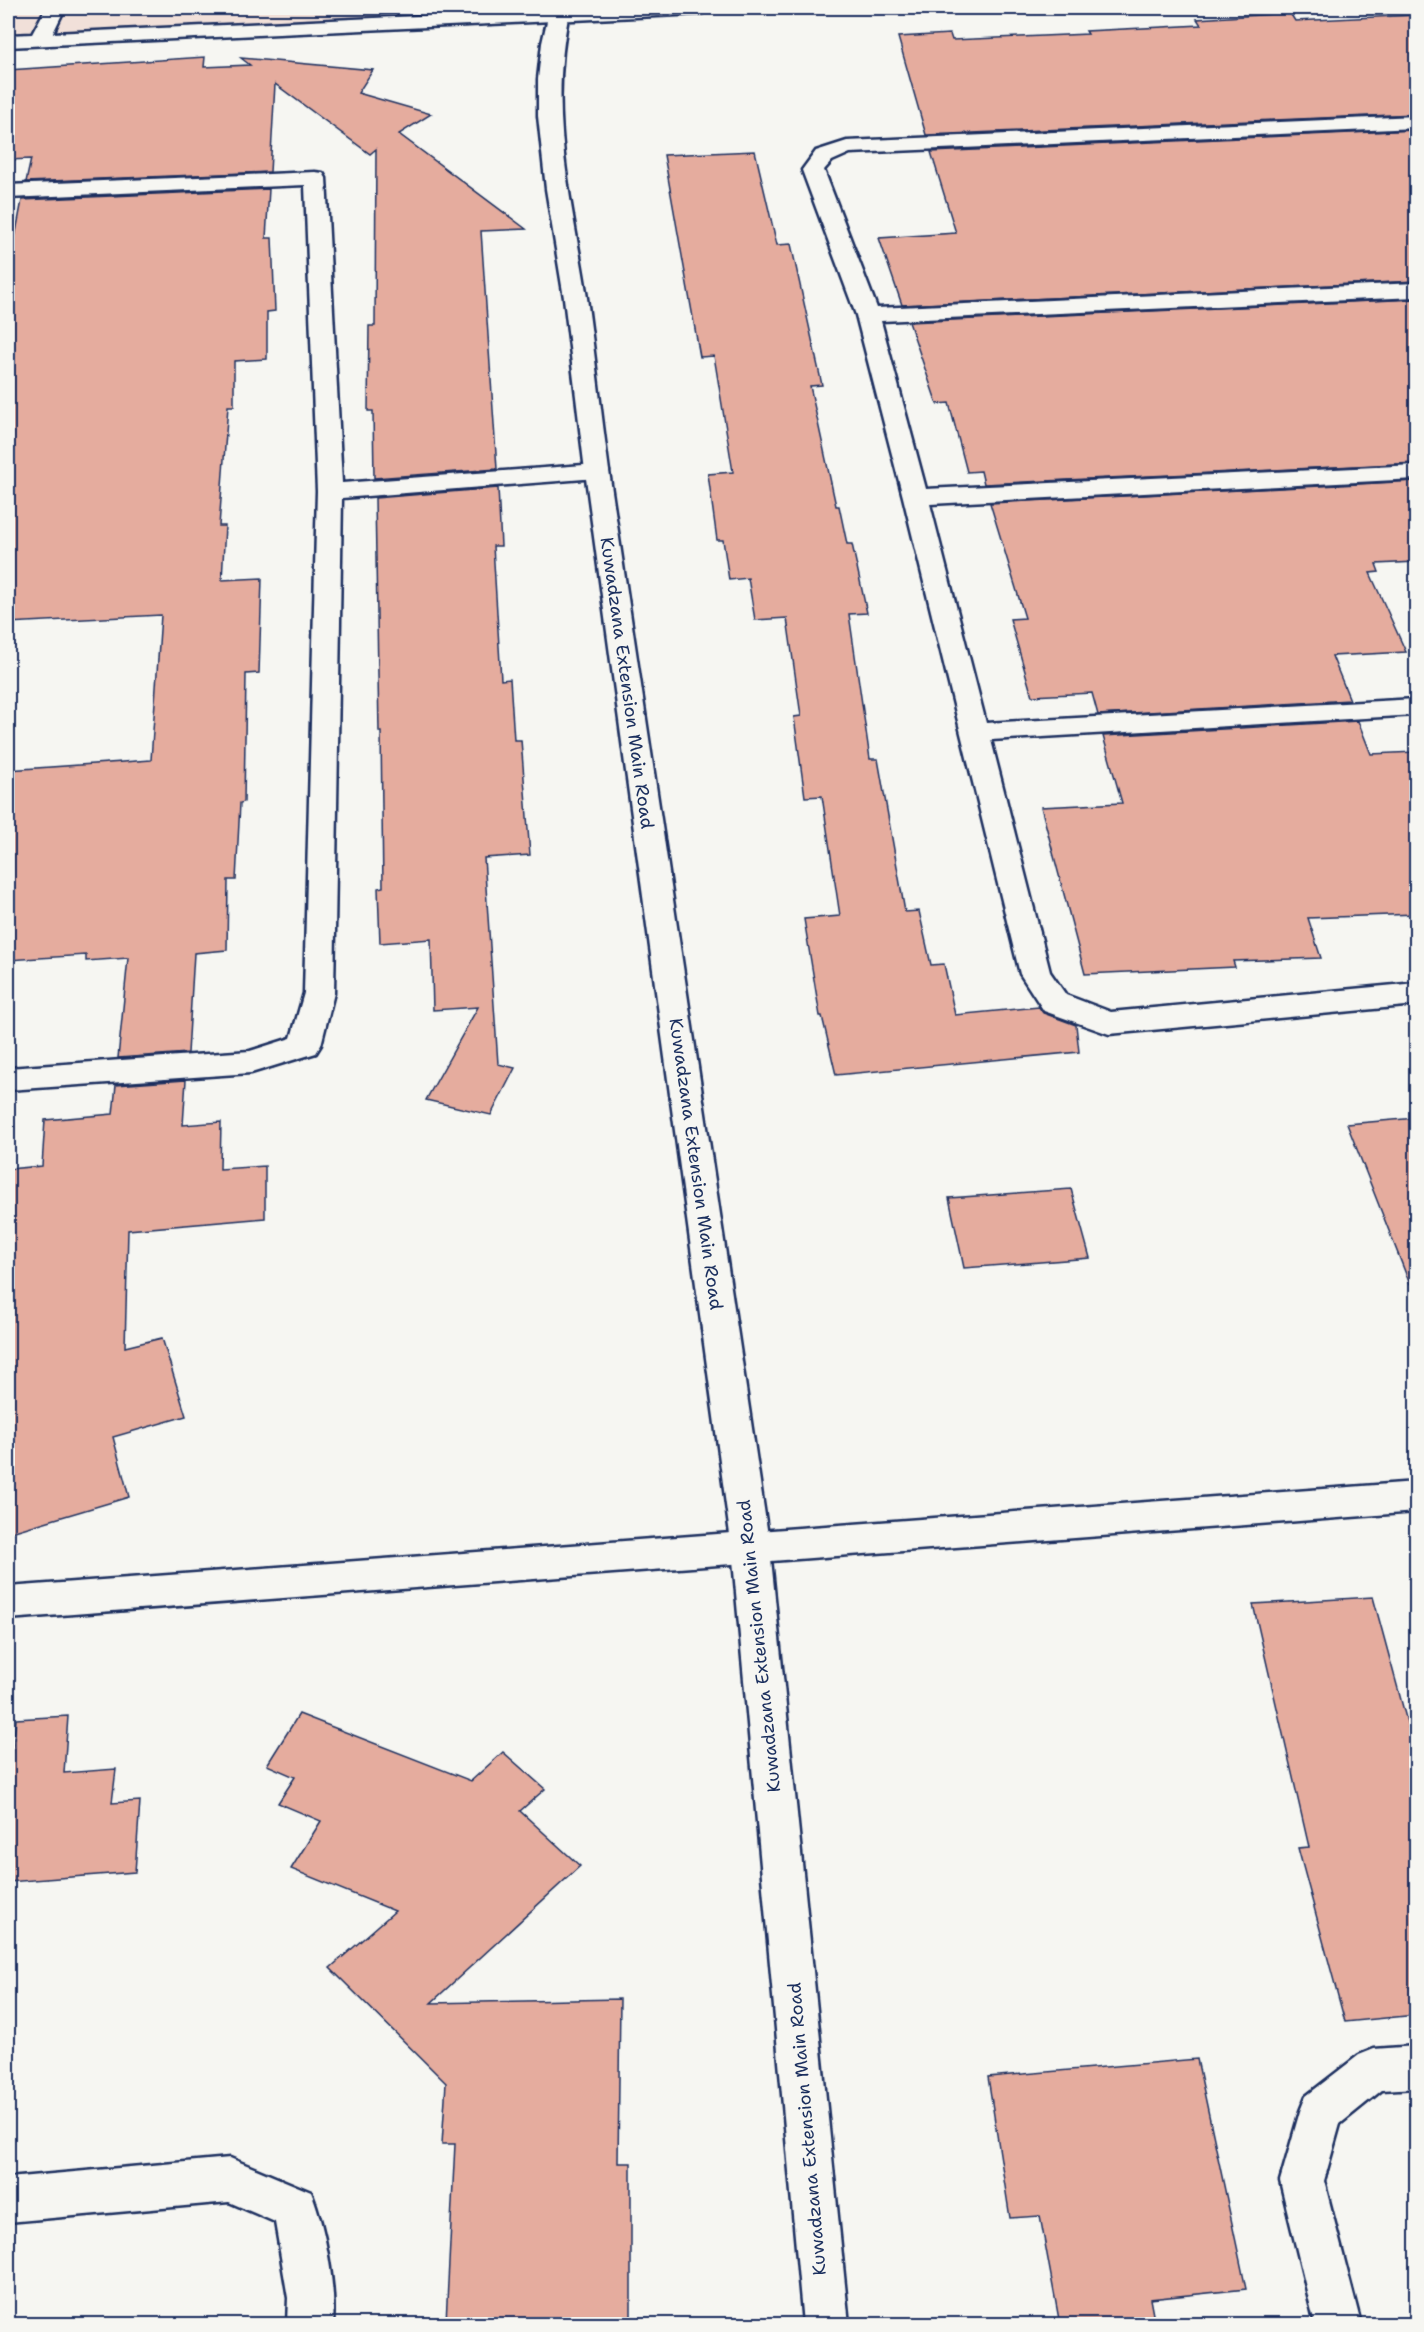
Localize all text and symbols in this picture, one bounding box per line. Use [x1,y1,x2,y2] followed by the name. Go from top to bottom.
[595,536,659,830] street label: Kuwadzana Extension Main Road
[664,1017,728,1311] street label: Kuwadzana Extension Main Road
[732,1498,786,1794] street label: Kuwadzana Extension Main Road
[782,1981,832,2277] street label: Kuwadzana Extension Main Road

